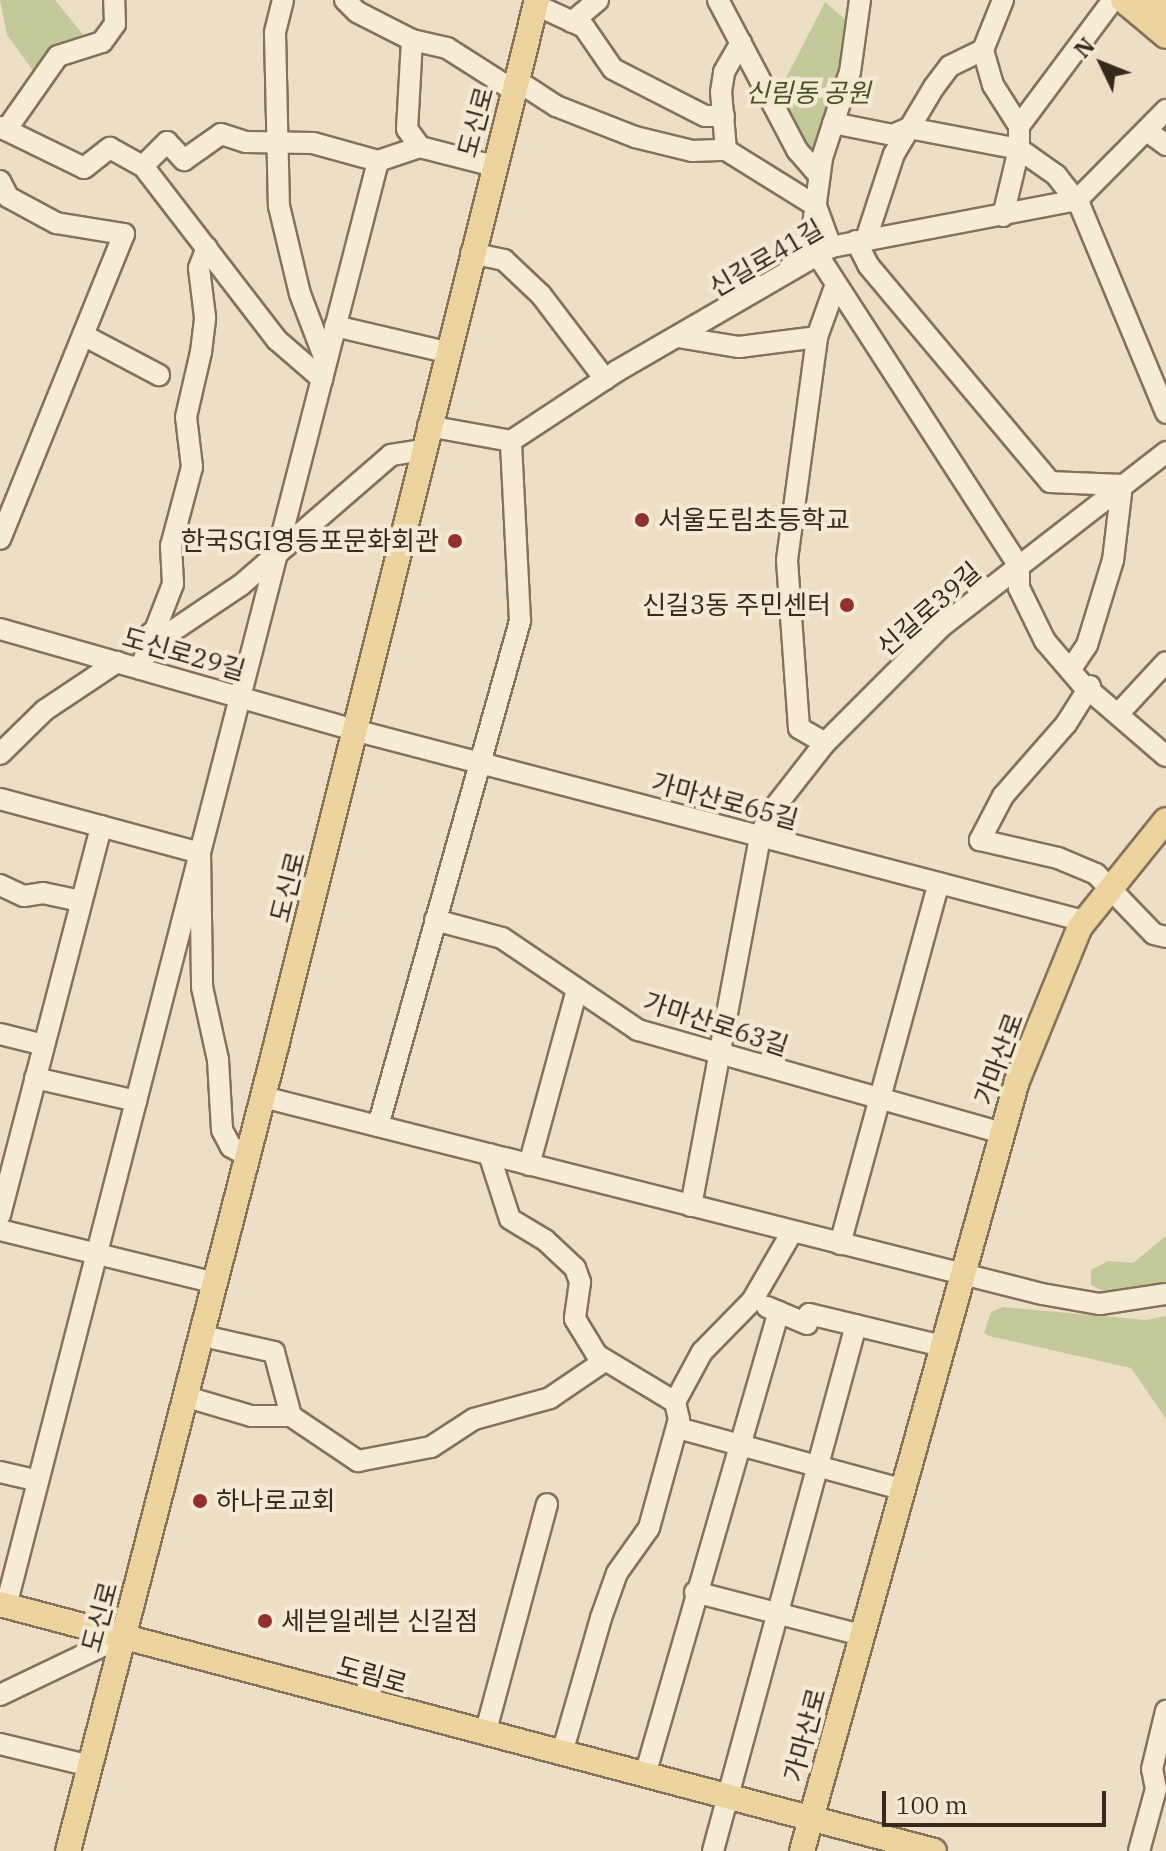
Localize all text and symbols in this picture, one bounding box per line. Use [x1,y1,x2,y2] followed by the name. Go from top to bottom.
[1062,24,1142,104] north arrow
[1068,31,1101,64] text: N
[745,77,871,109] park label: 신림동 공원
[452,83,500,161] street label: 도신로
[703,213,829,303] street label: 신길로41길
[658,504,849,536] place label: 서울도림초등학교
[633,511,651,529] marker: 서울도림초등학교
[181,525,439,557] place label: 한국SGI영등포문화회관
[446,532,464,550] marker: 한국SGI영등포문화회관
[871,556,987,662] street label: 신길로39길
[642,589,831,621] place label: 신길3동 주민센터
[838,596,856,614] marker: 신길3동 주민센터
[119,622,249,686] street label: 도신로29길
[648,766,802,836] street label: 가마산로65길
[264,848,312,926] street label: 도신로
[639,986,793,1062] street label: 가마산로63길
[968,1009,1030,1109] street label: 가마산로
[216,1485,336,1517] place label: 하나로교회
[191,1492,209,1510] marker: 하나로교회
[76,1578,124,1656] street label: 도신로
[281,1605,478,1637] place label: 세븐일레븐 신길점
[256,1612,274,1630] marker: 세븐일레븐 신길점
[333,1650,411,1700] street label: 도림로
[778,1685,832,1785] street label: 가마산로
[886,1775,1110,1825] scale bar
[896,1789,968,1821] text: 100 m

